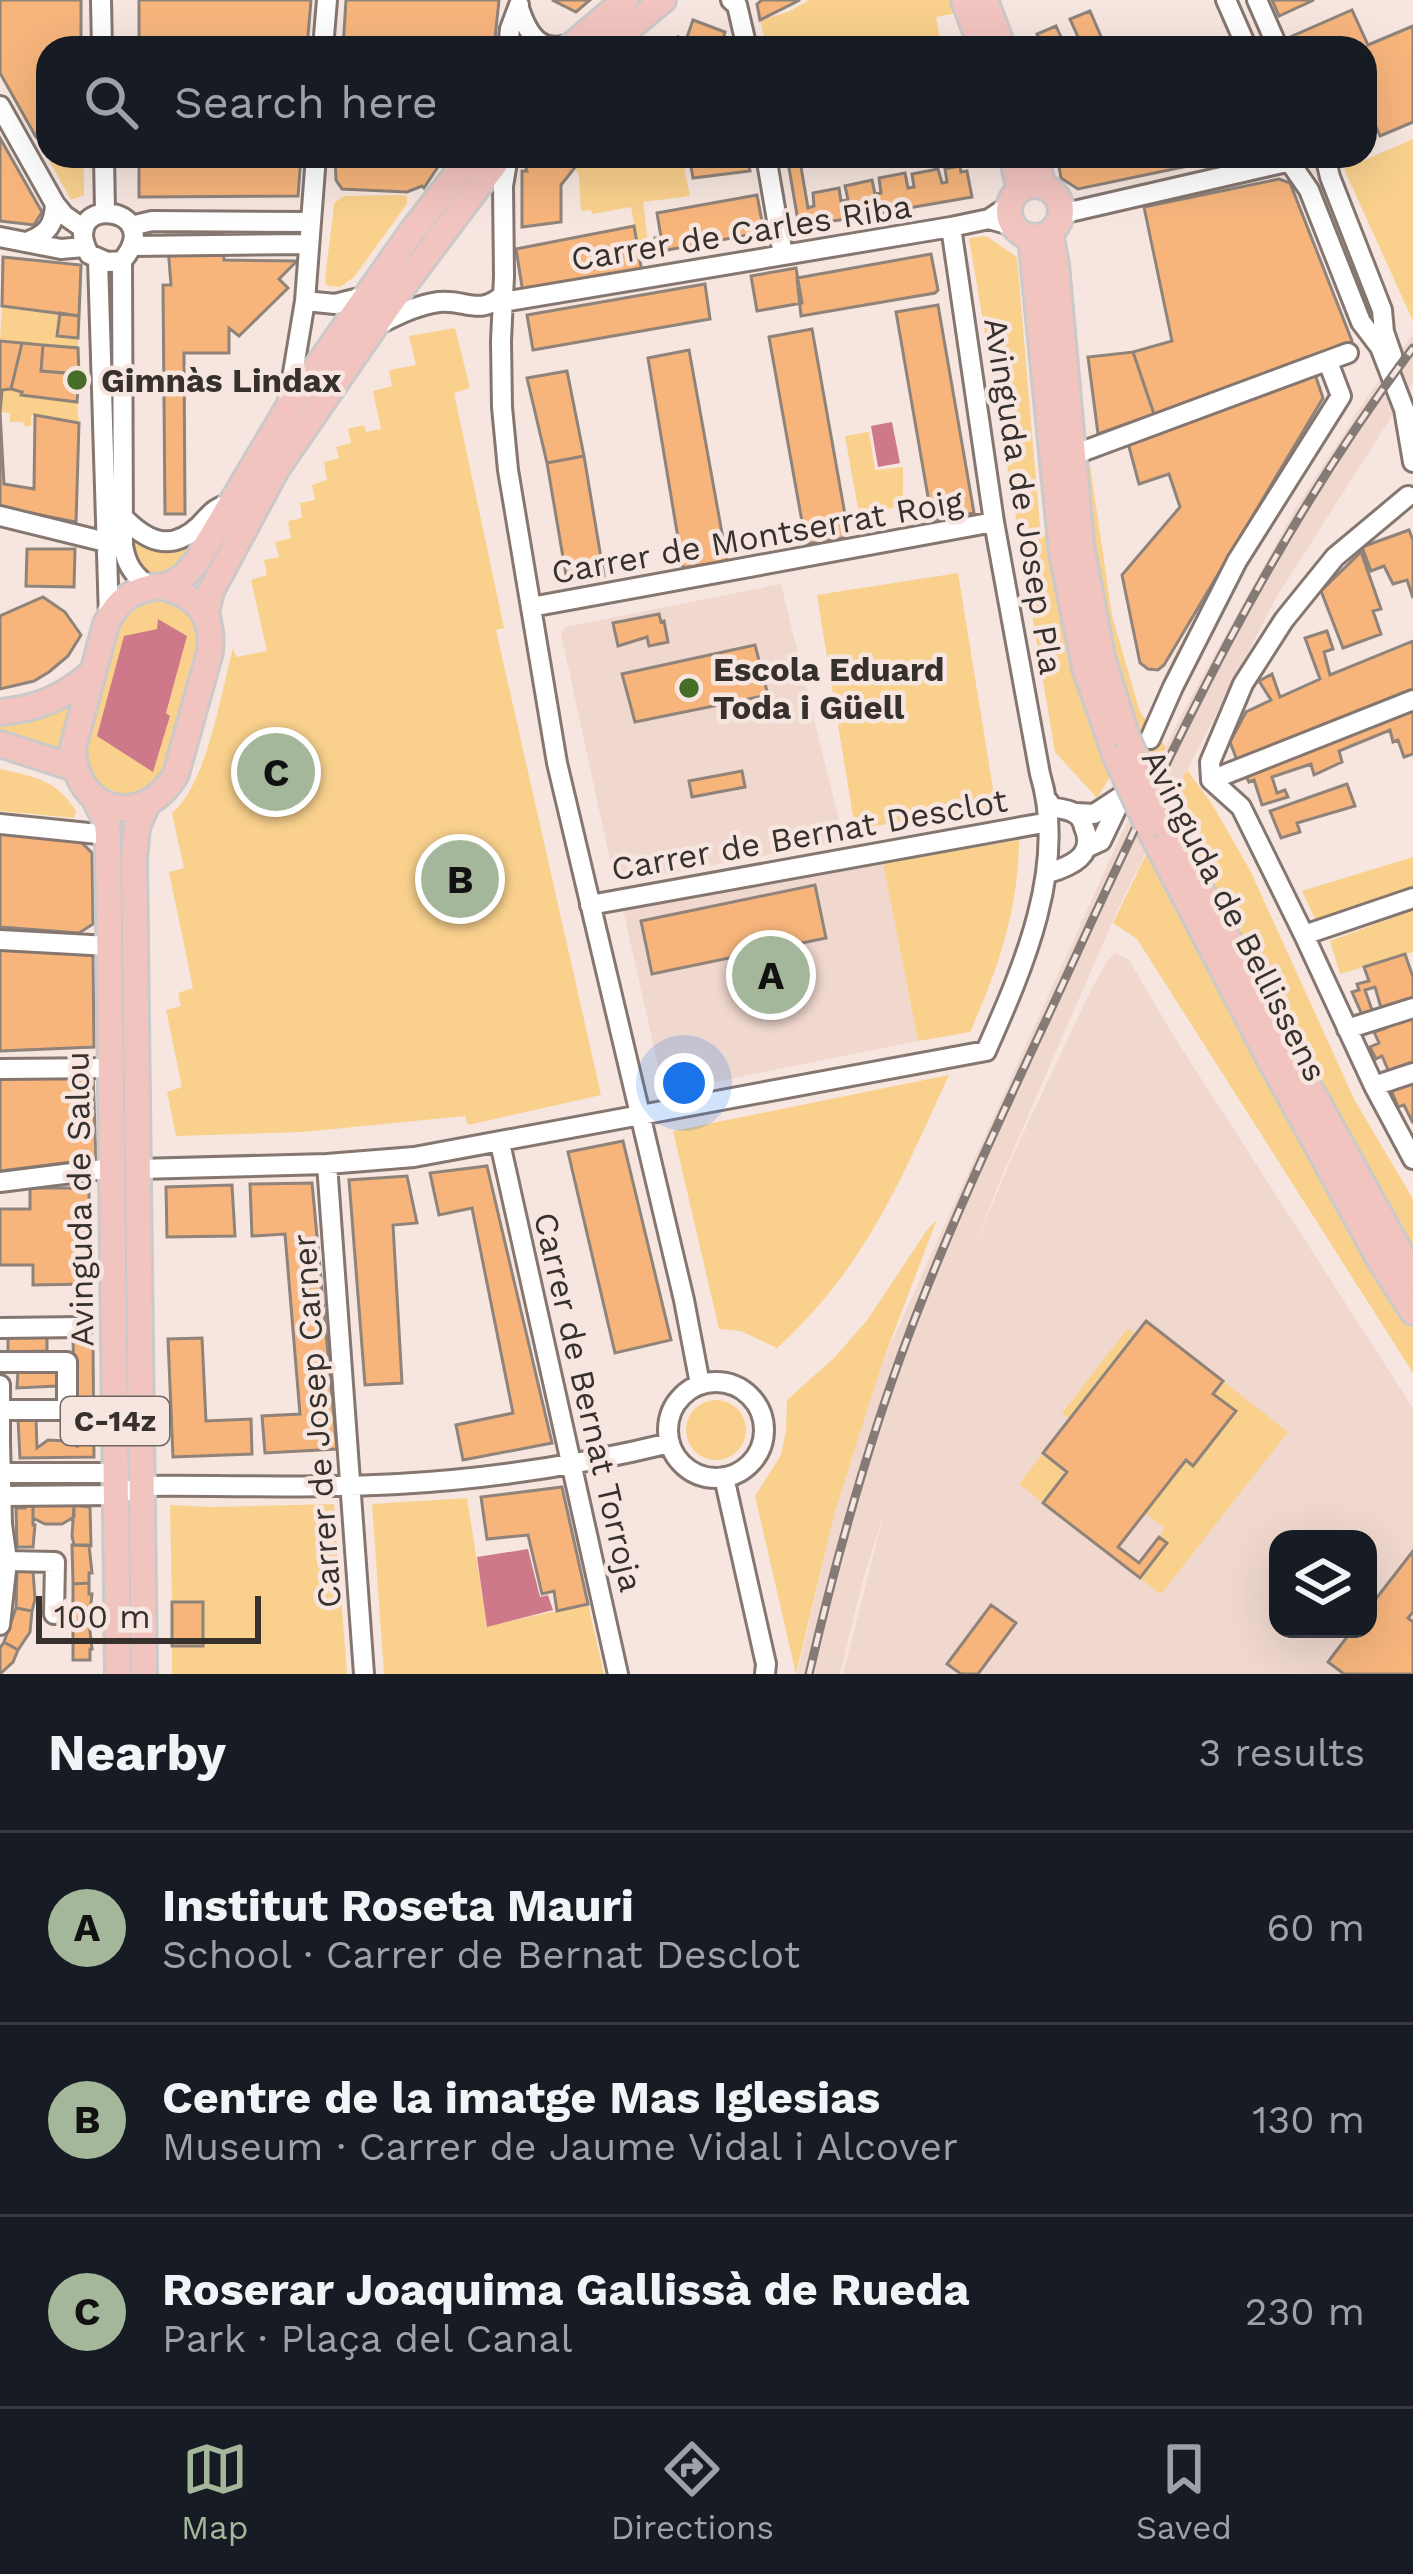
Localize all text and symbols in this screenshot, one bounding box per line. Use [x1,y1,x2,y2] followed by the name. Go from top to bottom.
[36,36,1377,168] search box
[78,69,144,135] icon: search
[174,76,438,129] text: Search here
[568,186,914,279] street label: Carrer de Carles Riba
[976,315,1071,677] street label: Avinguda de Josep Pla
[101,361,342,400] place label: Gimnàs Lindax
[64,367,90,393] marker: Gimnàs Lindax
[548,481,966,592] street label: Carrer de Montserrat Roig
[713,650,945,727] place label: Escola Eduard Toda i Güell
[676,675,702,701] marker: Escola Eduard Toda i Güell
[237,727,315,817] pin: C
[1134,743,1335,1088] street label: Avinguda de Bellissens
[608,780,1010,889] street label: Carrer de Bernat Desclot
[421,834,499,924] pin: B
[732,930,810,1020] pin: A
[57,1051,102,1347] street label: Avinguda de Salou
[654,1053,714,1113] your location
[526,1209,651,1596] street label: Carrer de Bernat Torroja
[284,1232,349,1609] street label: Carrer de Josep Carner
[61,1397,169,1445] road number: C-14z
[1269,1530,1377,1638] map controls
[1269,1530,1377,1638] button: layers
[36,1590,261,1643] scale bar
[54,1597,151,1636] text: 100 m
[48,1723,226,1782] text: Nearby
[1199,1730,1365,1775] text: 3 results
[162,1879,634,1932] text: Institut Roseta Mauri
[74,1905,100,1950] text: A
[1267,1905,1365,1950] text: 60 m
[162,1932,800,1977] text: School · Carrer de Bernat Desclot
[162,2071,880,2124] text: Centre de la imatge Mas Iglesias
[74,2097,100,2142] text: B
[1252,2097,1365,2142] text: 130 m
[162,2124,958,2169] text: Museum · Carrer de Jaume Vidal i Alcover
[162,2263,970,2316] text: Roserar Joaquima Gallissà de Rueda
[74,2289,100,2334] text: C
[1245,2289,1365,2334] text: 230 m
[162,2316,572,2361] text: Park · Plaça del Canal
[181,2436,248,2547] tab: Map
[611,2436,774,2547] tab: Directions
[1136,2436,1232,2547] tab: Saved

